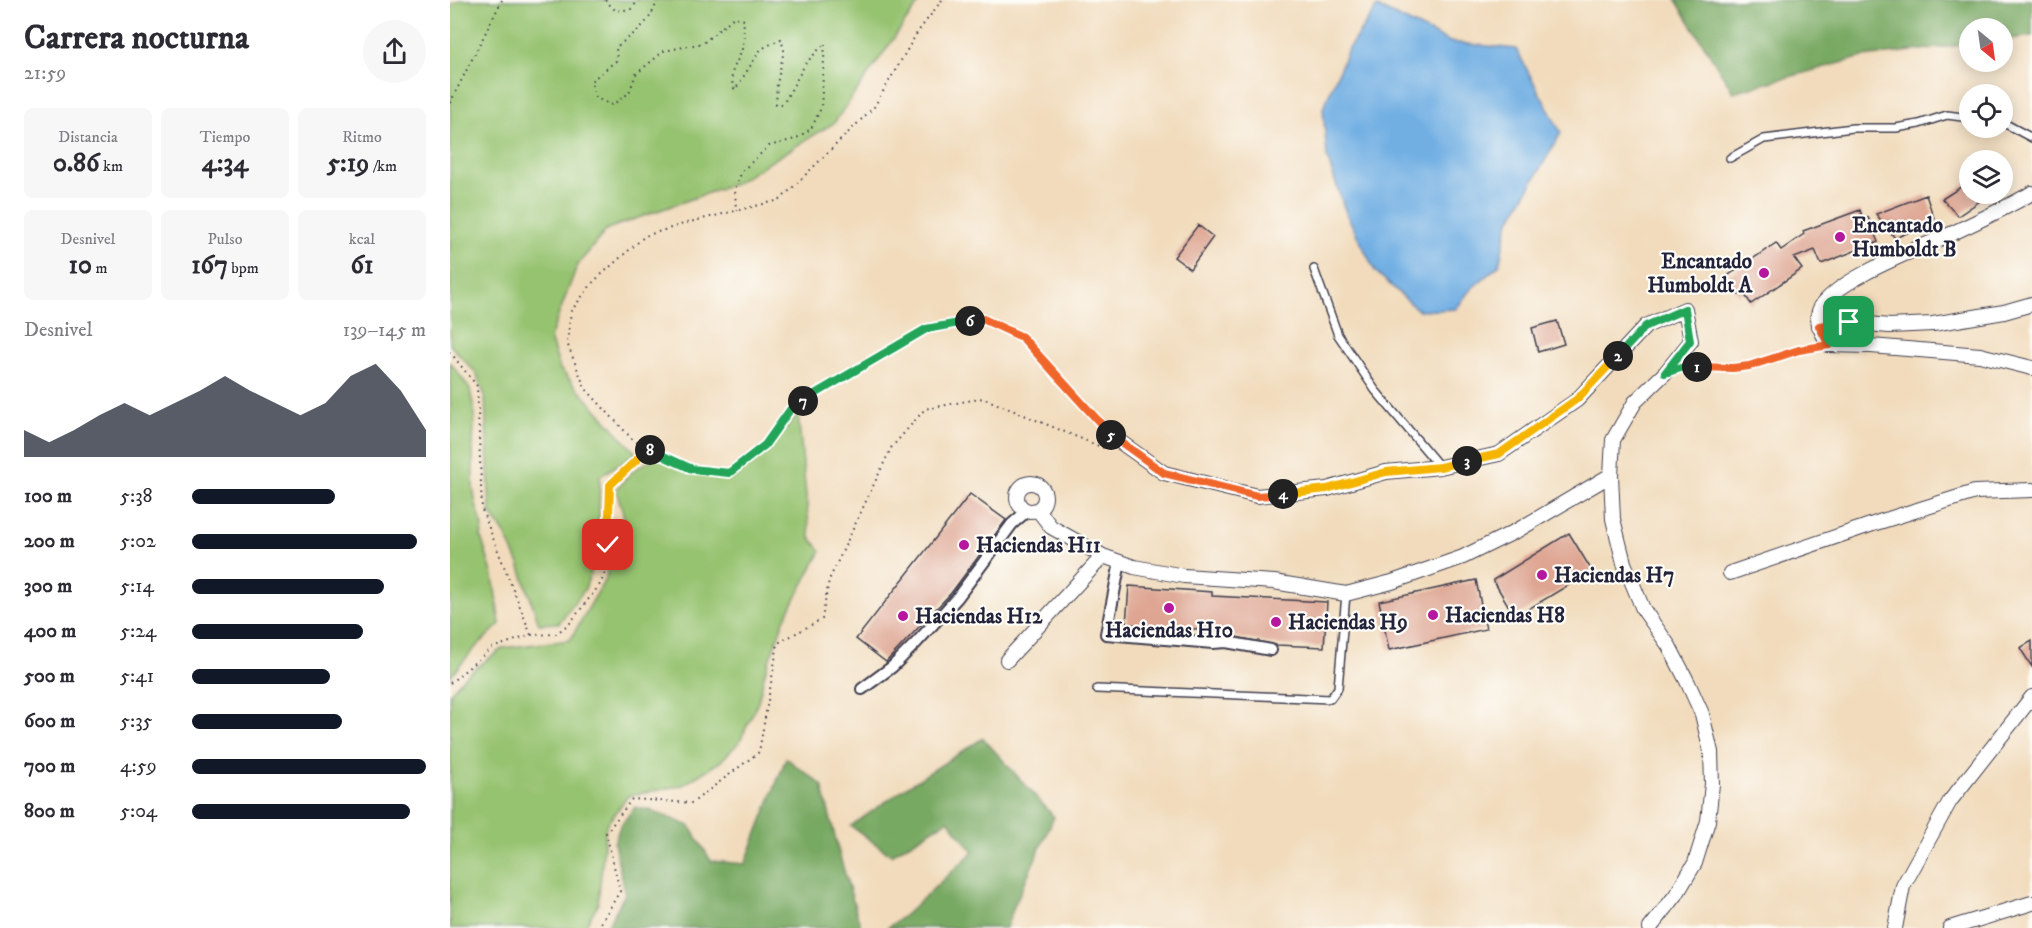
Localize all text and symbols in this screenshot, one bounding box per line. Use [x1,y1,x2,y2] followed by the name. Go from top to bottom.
[24,18,249,59] text: Carrera nocturna
[1959,18,2013,72] north arrow
[1959,18,2013,204] map controls
[363,20,426,83] button: share
[24,61,66,86] text: 21:59
[1959,84,2013,138] button: locate
[58,127,118,147] text: Distancia
[200,127,250,147] text: Tiempo
[342,127,382,147] text: Ritmo
[53,147,100,180] text: 0.86
[202,147,248,180] text: 4:34
[327,147,369,180] text: 5:19
[1959,150,2013,204] button: layers
[100,156,123,176] text: km
[369,156,397,176] text: /km
[1852,213,1956,263] place label: Encantado Humboldt B
[61,229,115,249] text: Desnivel
[208,229,242,249] text: Pulso
[349,229,375,249] text: kcal
[1833,230,1847,244] marker: Encantado Humboldt B
[69,249,92,282] text: 10
[191,249,228,282] text: 167
[351,249,373,282] text: 61
[1648,249,1753,299] place label: Encantado Humboldt A
[92,258,107,278] text: m
[228,258,259,278] text: bpm
[1757,266,1771,280] marker: Encantado Humboldt A
[1823,296,1874,347] pin
[1832,305,1865,338] icon: arrive
[955,306,985,336] pin: 6
[966,311,974,331] text: 6
[24,318,93,343] text: Desnivel
[343,318,426,343] text: 139–145 m
[1603,341,1633,371] pin: 2
[1614,346,1622,366] text: 2
[1682,352,1712,382] pin: 1
[1694,357,1700,377] text: 1
[788,386,818,416] pin: 7
[799,391,807,411] text: 7
[1096,420,1126,450] pin: 5
[1107,425,1115,445] text: 5
[635,435,665,465] pin: 8
[646,440,654,460] text: 8
[1452,446,1482,476] pin: 3
[1464,451,1470,471] text: 3
[1268,479,1298,509] pin: 4
[24,484,72,509] text: 100 m
[120,484,153,509] text: 5:38
[1278,484,1288,504] text: 4
[582,519,633,570] pin
[591,528,624,561] icon: check
[24,529,75,554] text: 200 m
[120,529,156,554] text: 5:02
[976,533,1101,559] place label: Haciendas H11
[957,538,971,552] marker: Haciendas H11
[1554,563,1674,589] place label: Haciendas H7
[1535,568,1549,582] marker: Haciendas H7
[24,574,72,599] text: 300 m
[120,574,154,599] text: 5:14
[1162,601,1176,615] marker: Haciendas H10
[1445,603,1565,629] place label: Haciendas H8
[915,604,1043,630] place label: Haciendas H12
[1426,608,1440,622] marker: Haciendas H8
[896,609,910,623] marker: Haciendas H12
[1288,610,1408,636] place label: Haciendas H9
[1269,615,1283,629] marker: Haciendas H9
[1105,618,1233,644] place label: Haciendas H10
[24,619,76,644] text: 400 m
[120,619,157,644] text: 5:24
[24,664,75,689] text: 500 m
[120,664,154,689] text: 5:41
[24,709,75,734] text: 600 m
[120,709,153,734] text: 5:35
[24,754,75,779] text: 700 m
[120,754,157,779] text: 4:59
[24,799,75,824] text: 800 m
[120,799,157,824] text: 5:04

